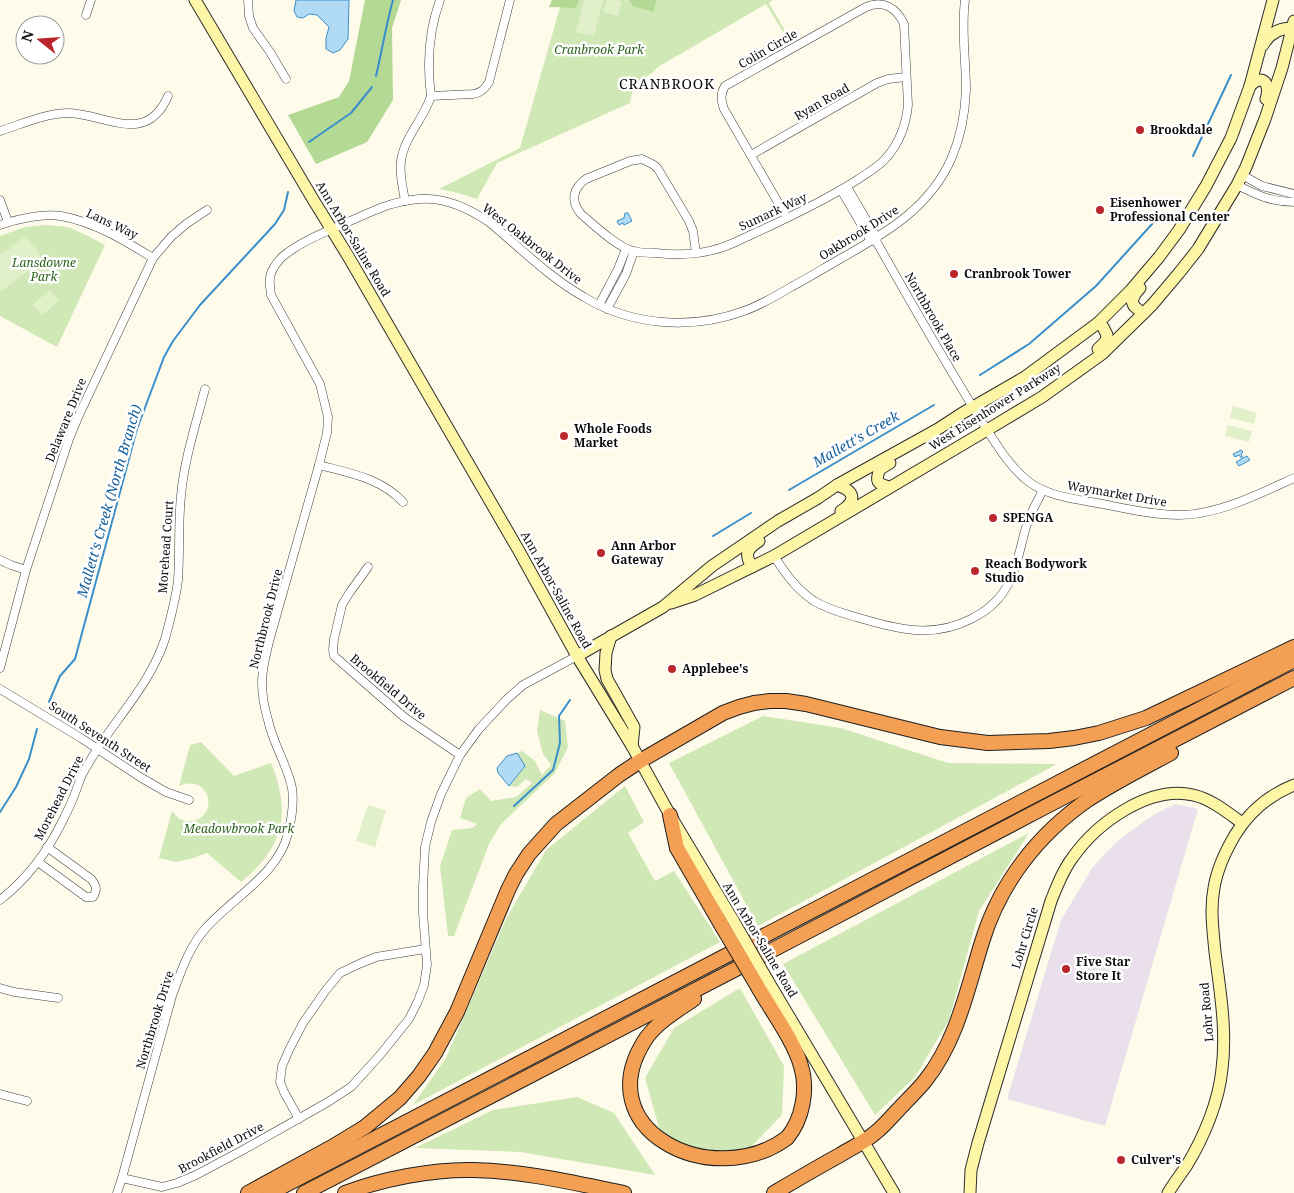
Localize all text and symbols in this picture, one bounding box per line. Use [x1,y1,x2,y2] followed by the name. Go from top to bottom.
[15,15,65,65] north arrow
[735,25,800,72] street label: Colin Circle
[16,28,38,44] text: N
[554,41,645,58] park label: Cranbrook Park
[619,74,715,93] district label: CRANBROOK
[791,79,853,124] street label: Ryan Road
[1150,121,1213,138] place label: Brookdale
[1134,124,1146,136] marker: Brookdale
[312,178,395,300] street label: Ann Arbor-Saline Road
[736,188,810,235] street label: Sumark Way
[1110,194,1230,225] place label: Eisenhower Professional Center
[479,199,586,288] street label: West Oakbrook Drive
[816,201,902,264] street label: Oakbrook Drive
[83,204,141,243] street label: Lans Way
[1094,204,1106,216] marker: Eisenhower Professional Center
[11,254,76,285] park label: Lansdowne Park
[964,265,1072,282] place label: Cranbrook Tower
[948,268,960,280] marker: Cranbrook Tower
[901,269,966,365] street label: Northbrook Place
[926,359,1064,454] street label: West Eisenhower Parkway
[41,375,90,464] street label: Delaware Drive
[72,402,145,601] water label: Mallett's Creek (North Branch)
[808,406,903,472] water label: Mallett's Creek
[574,420,652,451] place label: Whole Foods Market
[558,430,570,442] marker: Whole Foods Market
[1066,476,1168,511] street label: Waymarket Drive
[154,500,177,594] street label: Morehead Court
[1003,509,1054,526] place label: SPENGA
[987,512,999,524] marker: SPENGA
[517,528,596,652] street label: Ann Arbor-Saline Road
[611,537,677,568] place label: Ann Arbor Gateway
[595,547,607,559] marker: Ann Arbor Gateway
[985,555,1087,586] place label: Reach Bodywork Studio
[969,565,981,577] marker: Reach Bodywork Studio
[245,567,286,671] street label: Northbrook Drive
[347,650,430,724] street label: Brookfield Drive
[682,660,749,677] place label: Applebee's
[666,663,678,675] marker: Applebee's
[46,697,155,776] street label: South Seventh Street
[30,752,87,843] street label: Morehead Drive
[183,820,295,837] park label: Meadowbrook Park
[719,879,802,1001] street label: Ann Arbor-Saline Road
[1007,905,1042,971] street label: Lohr Circle
[1076,953,1131,984] place label: Five Star Store It
[1060,963,1072,975] marker: Five Star Store It
[131,969,178,1071] street label: Northbrook Drive
[1195,981,1218,1043] street label: Lohr Road
[175,1118,266,1177] street label: Brookfield Drive
[1131,1151,1181,1168] place label: Culver's
[1115,1154,1127,1166] marker: Culver's

